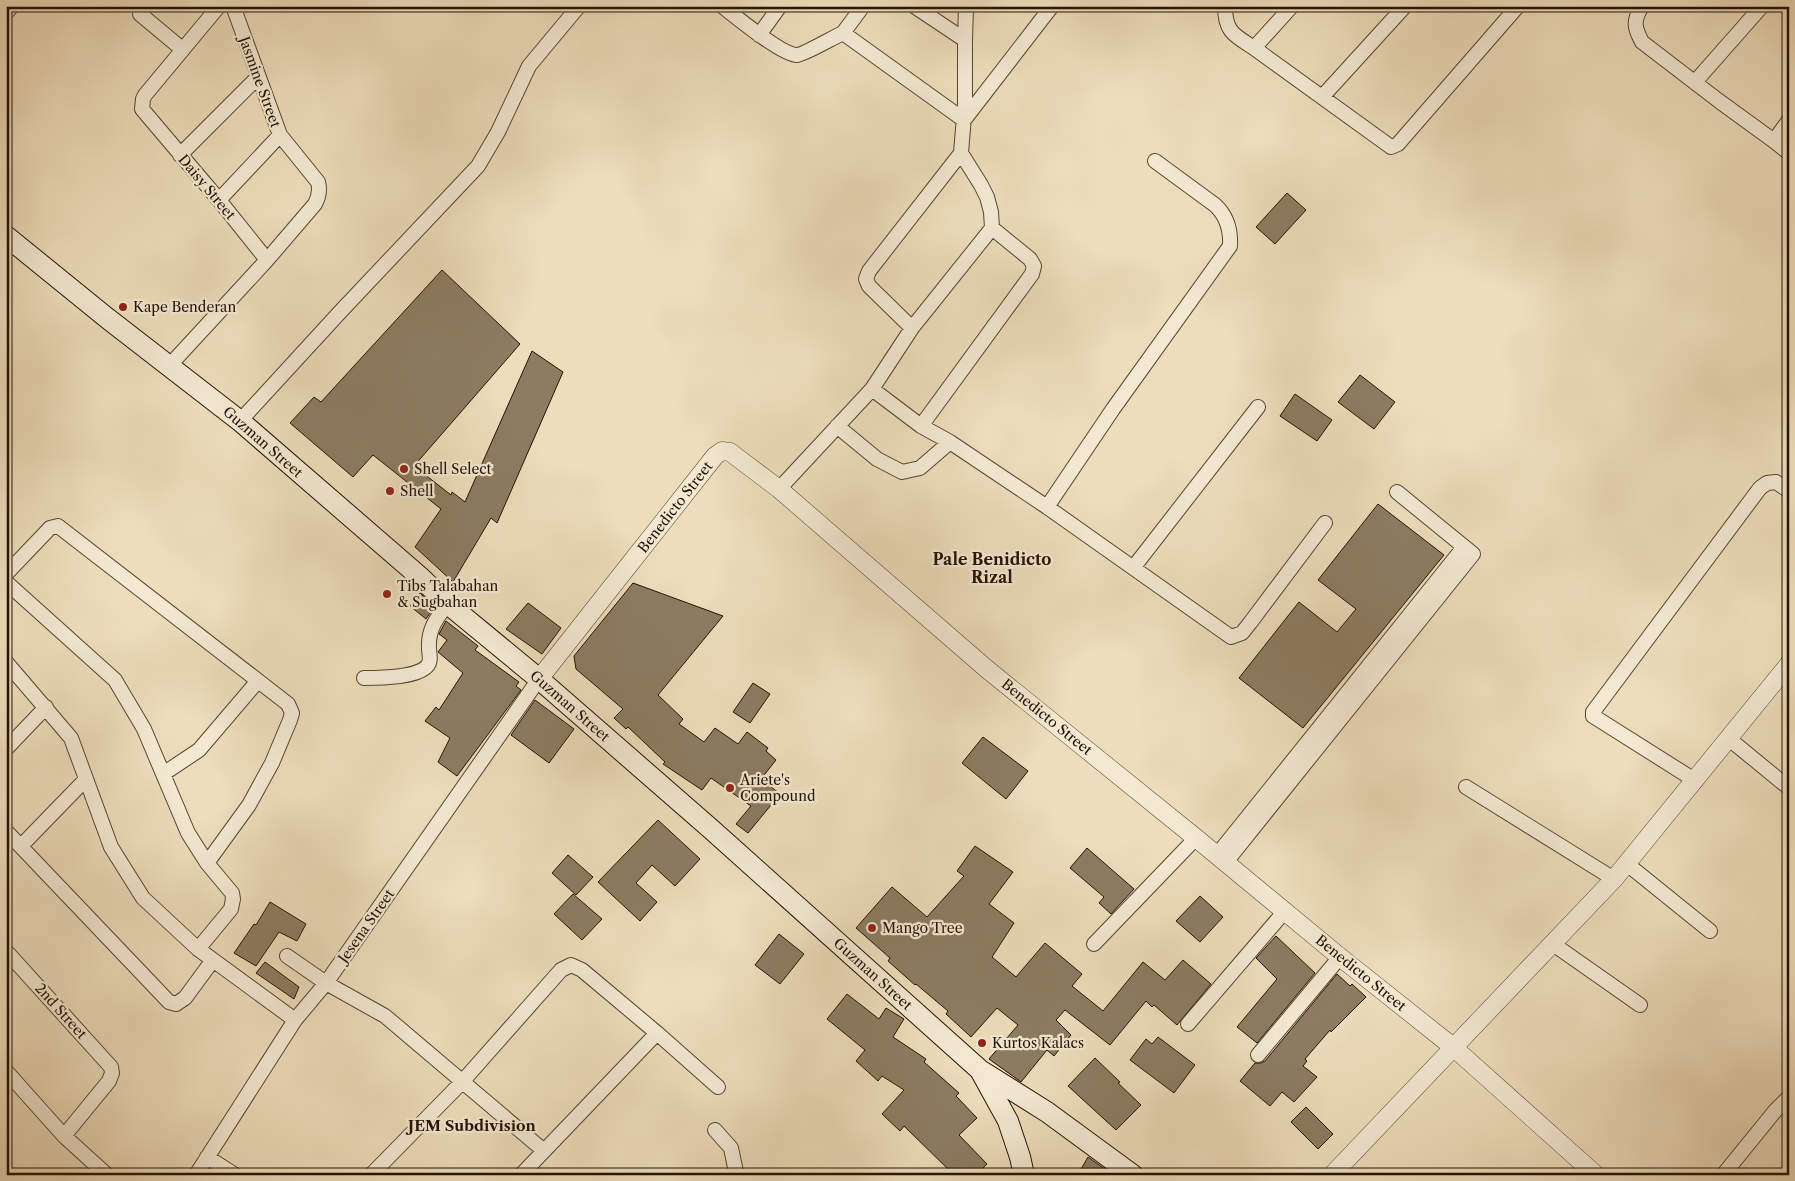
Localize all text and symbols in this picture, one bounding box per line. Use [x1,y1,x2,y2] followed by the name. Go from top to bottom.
[235,32,285,130] street label: Jasmine Street
[174,151,240,223] street label: Daisy Street
[133,298,236,316] place label: Kape Benderan
[117,301,129,313] marker: Kape Benderan
[219,402,307,482] street label: Guzman Street
[634,458,716,556] street label: Benedicto Street
[414,460,492,478] place label: Shell Select
[398,463,410,475] marker: Shell Select
[400,482,433,500] place label: Shell
[384,485,396,497] marker: Shell
[932,549,1052,587] district label: Pale Benidicto Rizal
[397,577,499,611] place label: Tibs Talabahan & Sugbahan
[381,588,393,600] marker: Tibs Talabahan & Sugbahan
[526,666,614,746] street label: Guzman Street
[998,675,1096,759] street label: Benedicto Street
[739,771,816,805] place label: Ariete's Compound
[724,782,736,794] marker: Ariete's Compound
[333,886,398,968] street label: Jesena Street
[882,919,963,937] place label: Mango Tree
[866,922,878,934] marker: Mango Tree
[1312,931,1410,1015] street label: Benedicto Street
[830,934,916,1014] street label: Guzman Street
[31,979,91,1043] street label: 2nd Street
[992,1034,1084,1052] place label: Kurtos Kalacs
[976,1037,988,1049] marker: Kurtos Kalacs
[405,1116,537,1135] district label: JEM Subdivision

